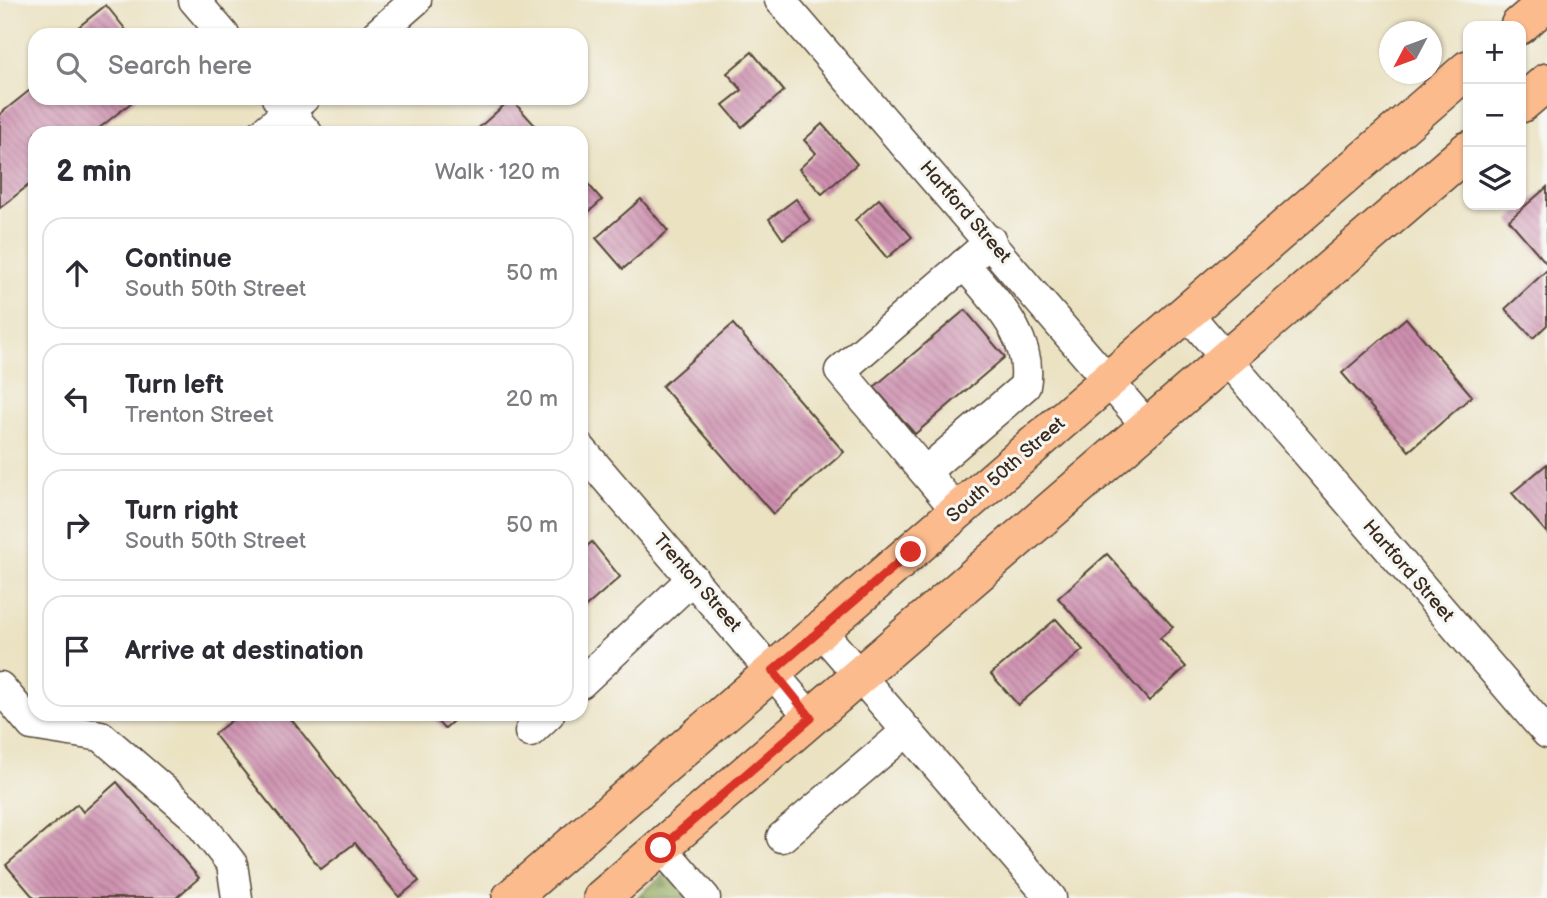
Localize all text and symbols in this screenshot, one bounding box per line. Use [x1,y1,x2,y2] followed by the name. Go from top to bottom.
[1379,21,1442,84] north arrow
[1463,21,1526,210] map controls
[1463,21,1526,84] button: +
[28,28,588,105] search box
[52,48,90,86] icon: search
[108,51,252,82] text: Search here
[1463,84,1526,147] button: −
[1463,147,1526,210] button: layers
[56,154,132,190] text: 2 min
[914,156,1016,268] street label: Hartford Street
[435,158,560,186] text: Walk · 120 m
[125,244,232,275] text: Continue
[58,254,96,292] icon: ahead
[506,259,558,287] text: 50 m
[125,275,306,303] text: South 50th Street
[125,370,224,401] text: Turn left
[58,380,96,418] icon: left
[506,385,558,413] text: 20 m
[125,401,273,429] text: Trenton Street
[942,412,1070,528] street label: South 50th Street
[125,496,238,527] text: Turn right
[58,506,96,544] icon: right
[506,511,558,539] text: 50 m
[1357,515,1459,627] street label: Hartford Street
[125,527,306,555] text: South 50th Street
[648,529,746,637] street label: Trenton Street
[895,536,926,567] route end
[58,632,96,670] icon: arrive
[125,636,364,667] text: Arrive at destination
[645,832,676,863] route start

